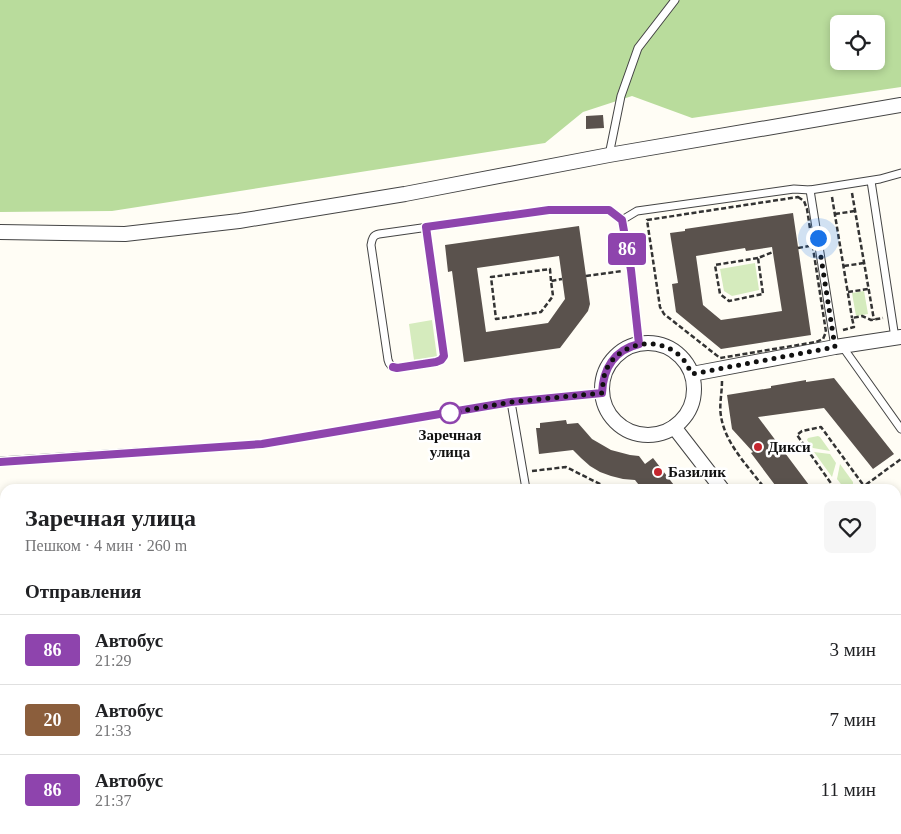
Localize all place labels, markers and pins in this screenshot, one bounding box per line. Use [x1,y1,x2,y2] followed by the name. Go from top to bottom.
[439,402,461,424] marker: Заречная улица
[419,427,481,460] place label: Заречная улица
[768,439,811,455] place label: Дикси
[752,441,764,453] marker: Дикси
[668,464,726,480] place label: Базилик
[652,466,664,478] marker: Базилик

